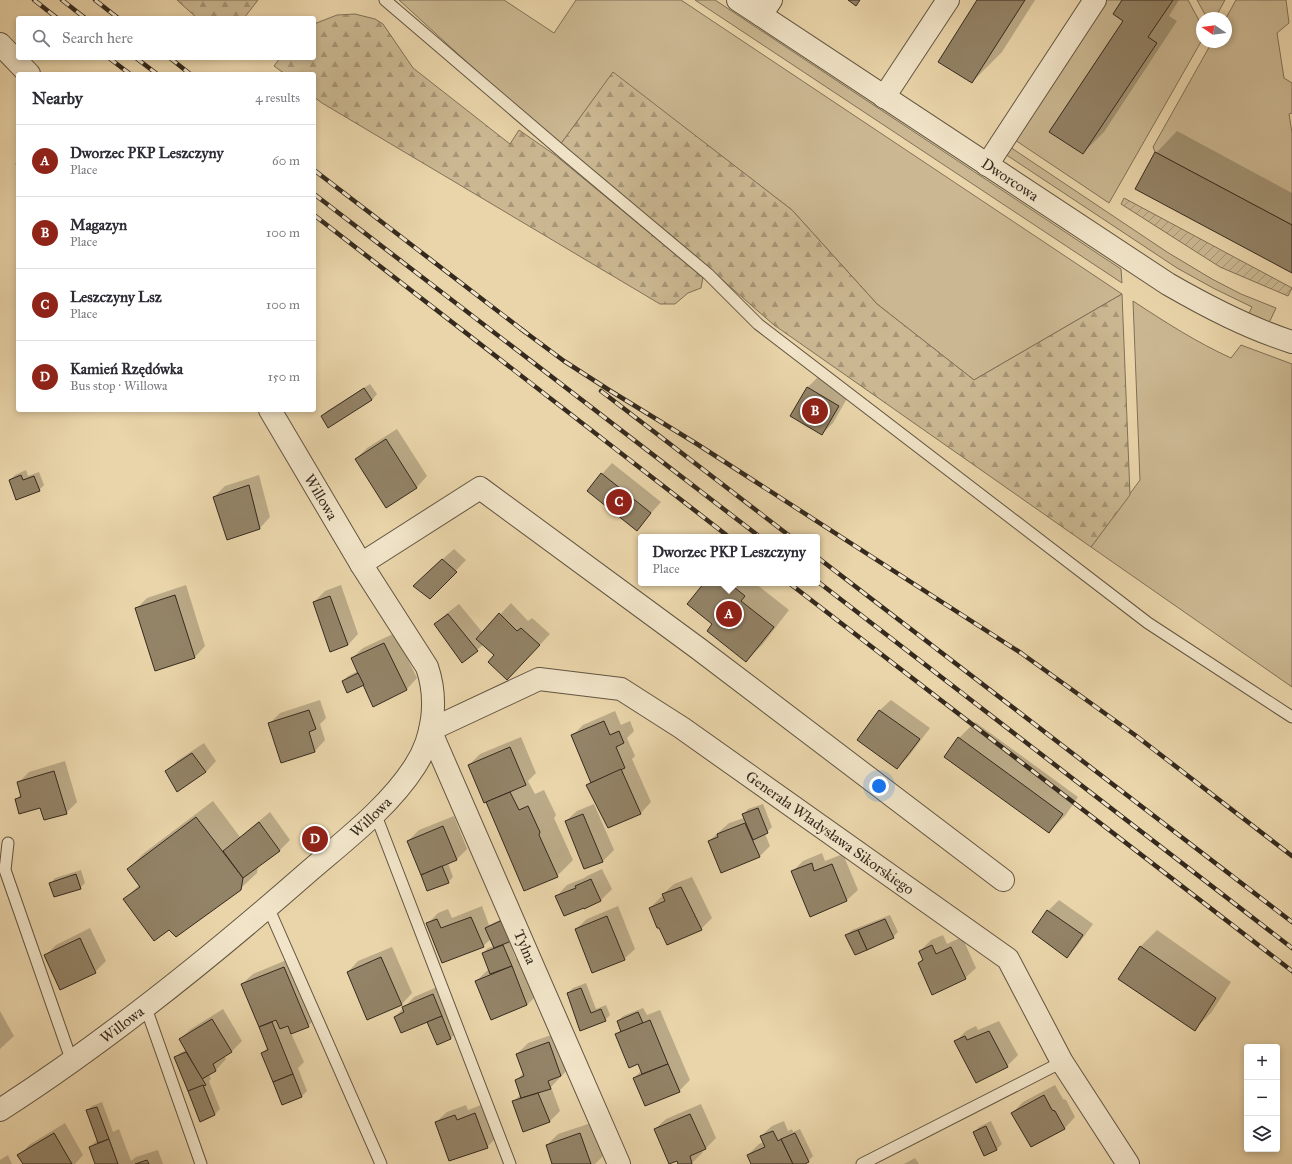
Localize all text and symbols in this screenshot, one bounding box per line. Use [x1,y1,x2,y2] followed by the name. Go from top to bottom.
[1196,12,1232,48] north arrow
[16,16,316,60] search box
[30,27,52,49] icon: search
[62,29,133,47] text: Search here
[32,88,83,109] text: Nearby
[255,90,300,106] text: 4 results
[70,144,223,162] text: Dworzec PKP Leszczyny
[41,153,49,169] text: A
[272,153,300,169] text: 60 m
[978,154,1043,205] street label: Dworcowa
[70,162,97,178] text: Place
[70,216,127,234] text: Magazyn
[41,225,49,241] text: B
[266,225,300,241] text: 100 m
[70,234,97,250] text: Place
[70,288,162,306] text: Leszczyny Lsz
[41,297,49,313] text: C
[266,297,300,313] text: 100 m
[70,306,97,322] text: Place
[70,360,183,378] text: Kamień Rzędówka
[40,369,50,385] text: D
[268,369,300,385] text: 150 m
[70,378,167,394] text: Bus stop · Willowa
[802,396,828,426] pin: B
[300,471,342,524] street label: Willowa
[606,487,632,517] pin: C
[638,534,820,586] popup
[652,543,806,561] text: Dworzec PKP Leszczyny
[652,561,680,577] text: Place
[716,599,742,629] pin: A
[742,767,918,899] street label: Generała Władysława Sikorskiego
[869,776,889,796] your location
[346,793,396,841] street label: Willowa
[302,824,328,854] pin: D
[510,927,541,968] street label: Tylna
[97,1002,148,1047] street label: Willowa
[1244,1044,1280,1152] map controls
[1244,1044,1280,1080] button: +
[1244,1080,1280,1116] button: −
[1244,1116,1280,1152] button: layers

